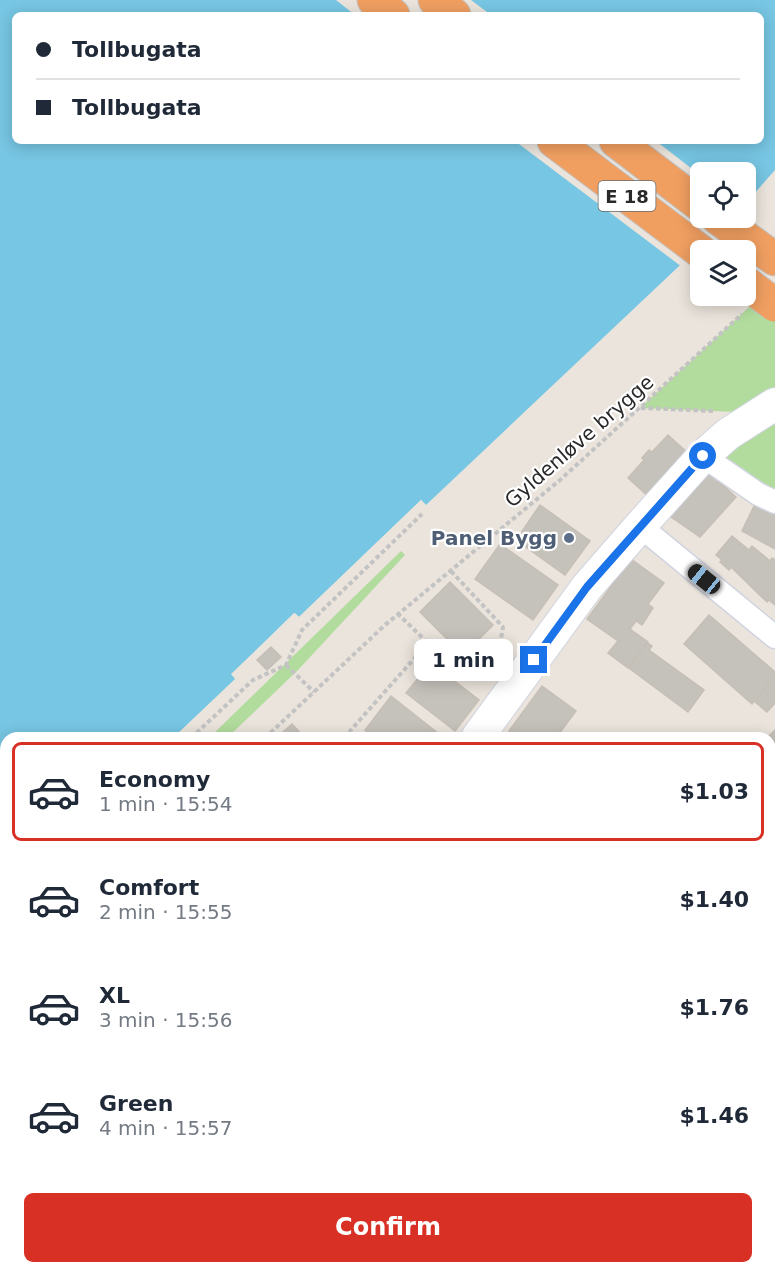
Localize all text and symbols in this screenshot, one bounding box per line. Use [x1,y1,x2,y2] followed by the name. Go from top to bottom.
[72,37,202,62] text: Tollbugata
[72,95,202,120] text: Tollbugata
[690,162,756,306] map controls
[690,162,756,228] button: locate
[598,181,656,211] road number: E 18
[690,240,756,306] button: layers
[500,370,658,512] street label: Gyldenløve brygge
[689,442,716,469] route start
[431,526,557,550] place label: Panel Bygg
[562,531,576,545] marker: Panel Bygg
[684,561,724,597] car
[414,639,513,681] callout: 1 min
[520,646,547,673] route end
[432,648,495,672] text: 1 min
[27,765,81,819] icon: car
[99,767,210,792] text: Economy
[679,779,749,804] text: $1.03
[99,792,233,816] text: 1 min · 15:54
[27,873,81,927] icon: car
[99,875,199,900] text: Comfort
[679,887,749,912] text: $1.40
[99,900,233,924] text: 2 min · 15:55
[27,981,81,1035] icon: car
[99,983,130,1008] text: XL
[679,995,749,1020] text: $1.76
[99,1008,233,1032] text: 3 min · 15:56
[27,1089,81,1143] icon: car
[99,1091,173,1116] text: Green
[679,1103,749,1128] text: $1.46
[99,1116,233,1140] text: 4 min · 15:57
[24,1193,752,1262] button: Confirm

